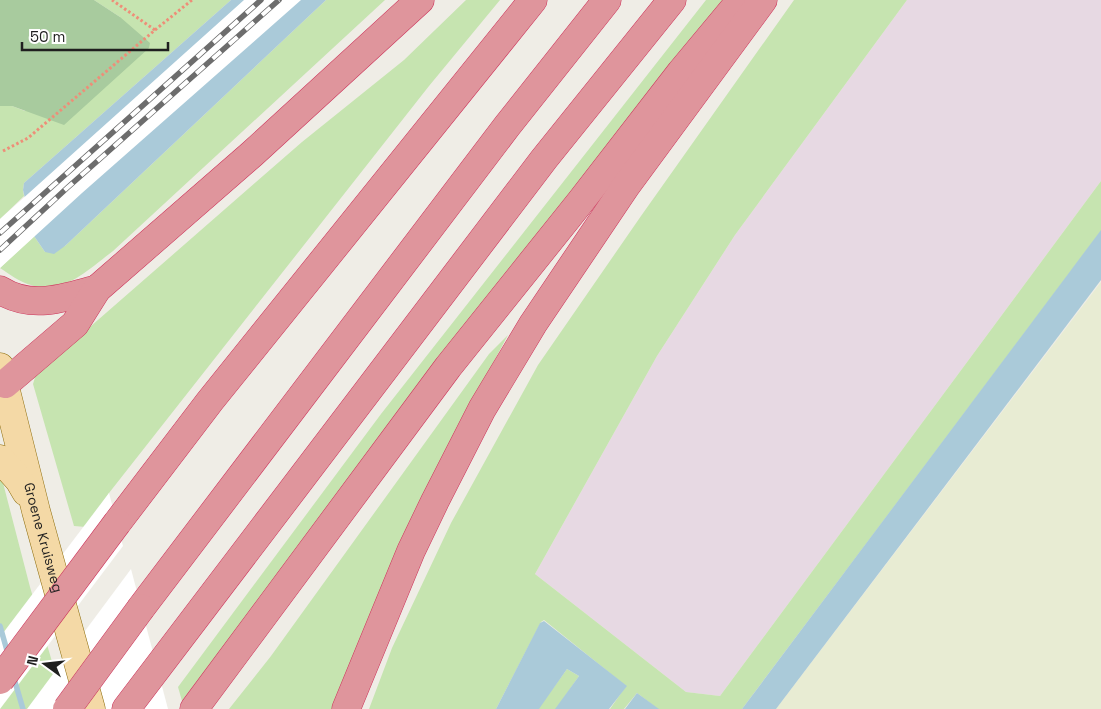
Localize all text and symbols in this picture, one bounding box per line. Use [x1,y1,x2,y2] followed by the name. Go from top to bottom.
[22,20,169,52] scale bar
[30,27,65,46] text: 50 m
[20,481,67,595] street label: Groene Kruisweg
[20,639,70,689] north arrow
[23,654,42,668] text: N

